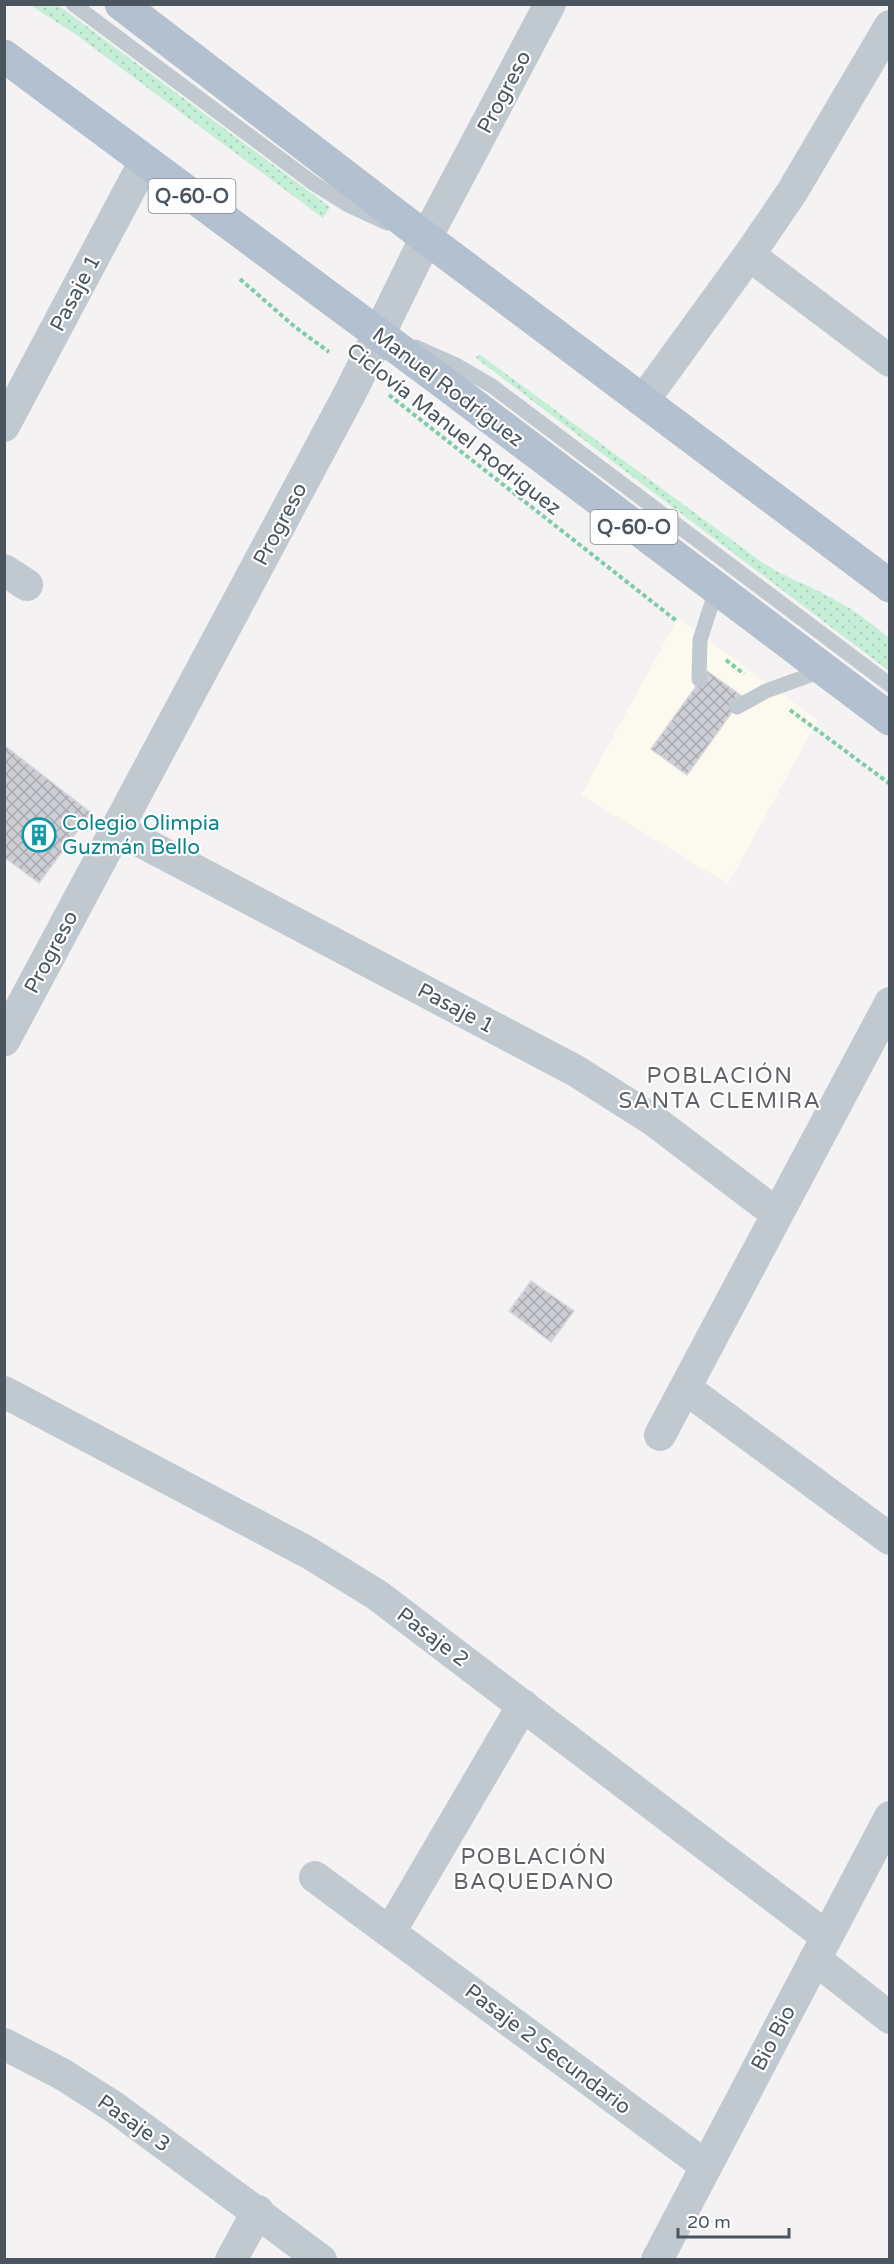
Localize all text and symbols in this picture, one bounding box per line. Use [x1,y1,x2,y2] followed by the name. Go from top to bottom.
[472,47,537,138] street label: Progreso
[148,179,236,213] road number: Q-60-O
[45,251,106,336] street label: Pasaje 1
[367,322,528,452] street label: Manuel Rodríguez
[341,338,566,521] street label: Ciclovía Manuel Rodriguez
[248,479,313,570] street label: Progreso
[590,510,678,544] road number: Q-60-O
[62,811,220,860] place label: Colegio Olimpia Guzmán Bello
[21,817,57,853] building icon: Colegio Olimpia Guzmán Bello
[19,907,84,998] street label: Progreso
[413,978,498,1039] street label: Pasaje 1
[619,1062,821,1114] district label: POBLACIÓN SANTA CLEMIRA
[392,1602,473,1672] street label: Pasaje 2
[453,1843,615,1895] district label: POBLACIÓN BAQUEDANO
[460,1979,636,2120] street label: Pasaje 2 Secundario
[746,2001,801,2075] street label: Bio Bio
[92,2089,175,2157] street label: Pasaje 3
[678,2201,789,2239] scale bar
[687,2211,731,2233] text: 20 m

